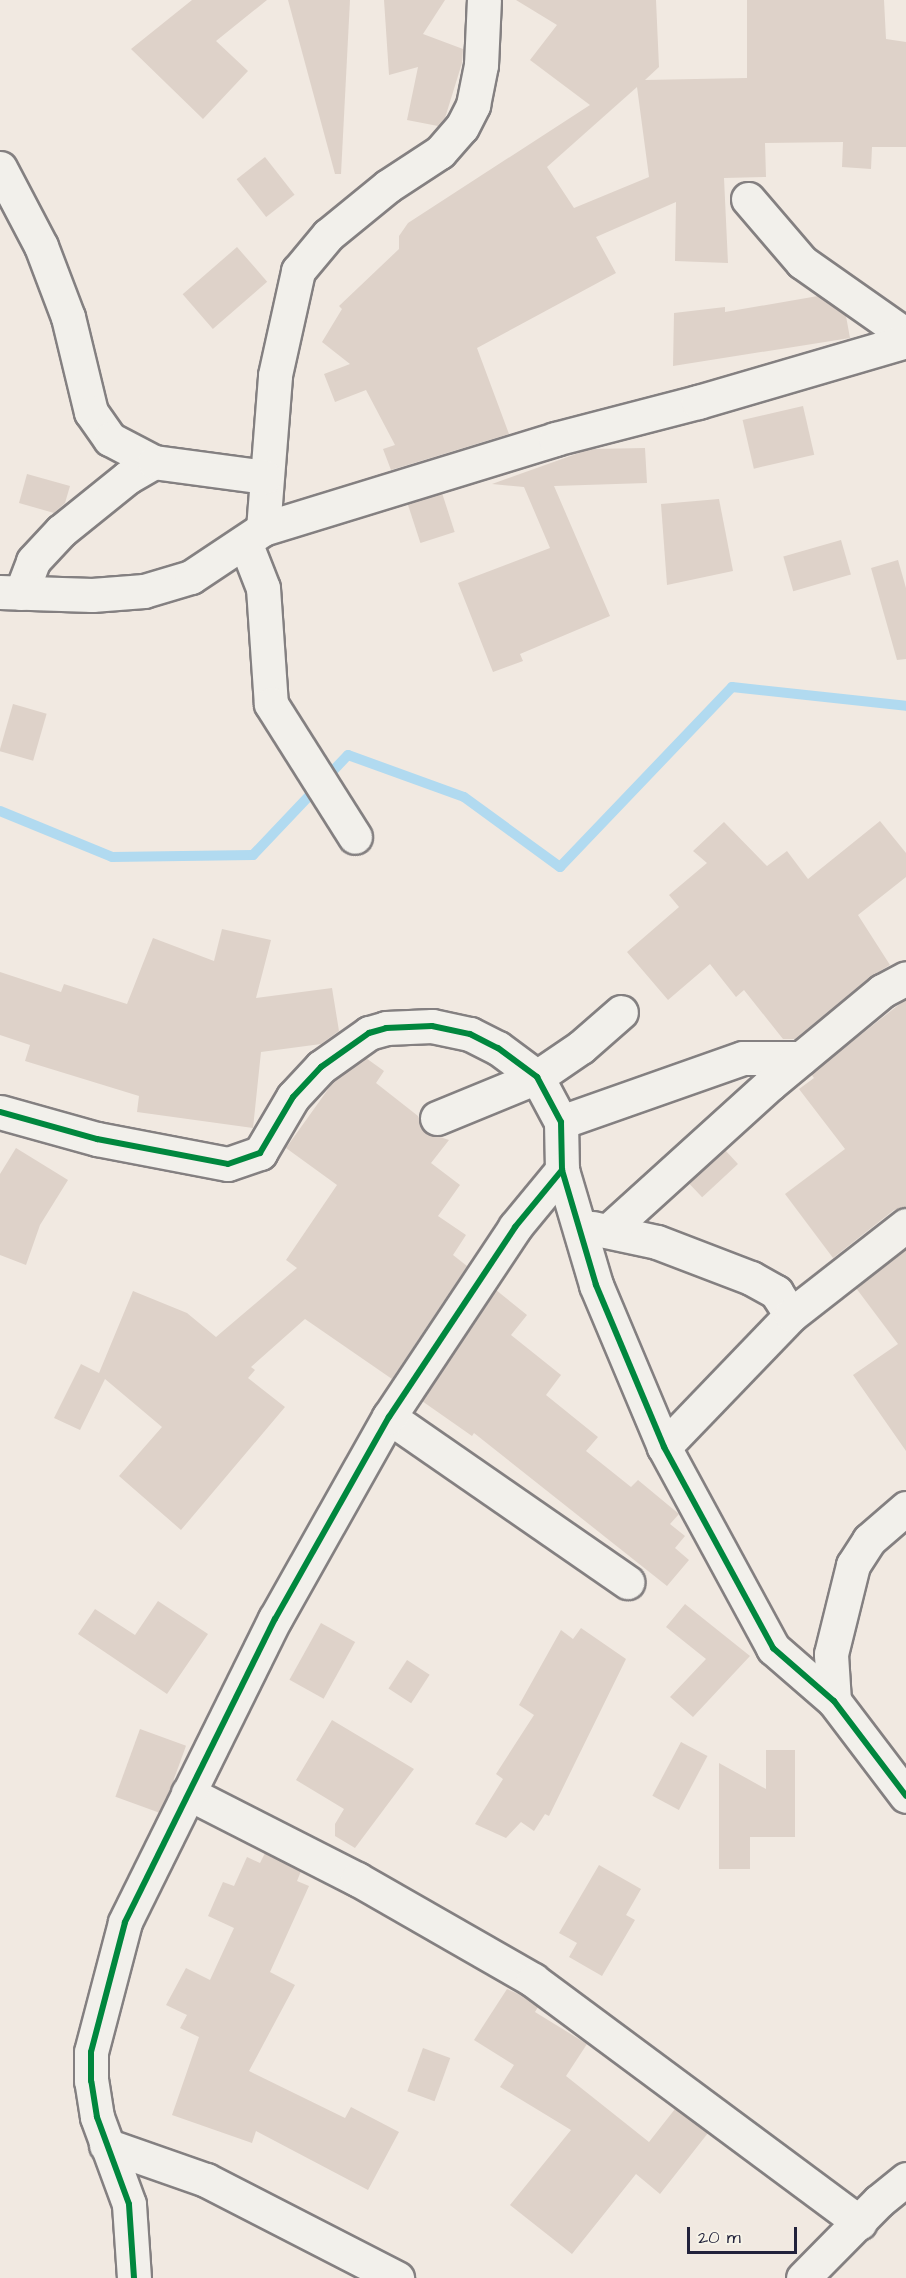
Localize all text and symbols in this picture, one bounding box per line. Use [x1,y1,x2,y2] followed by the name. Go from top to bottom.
[690,2215,800,2253] scale bar
[698,2225,741,2250] text: 20 m

